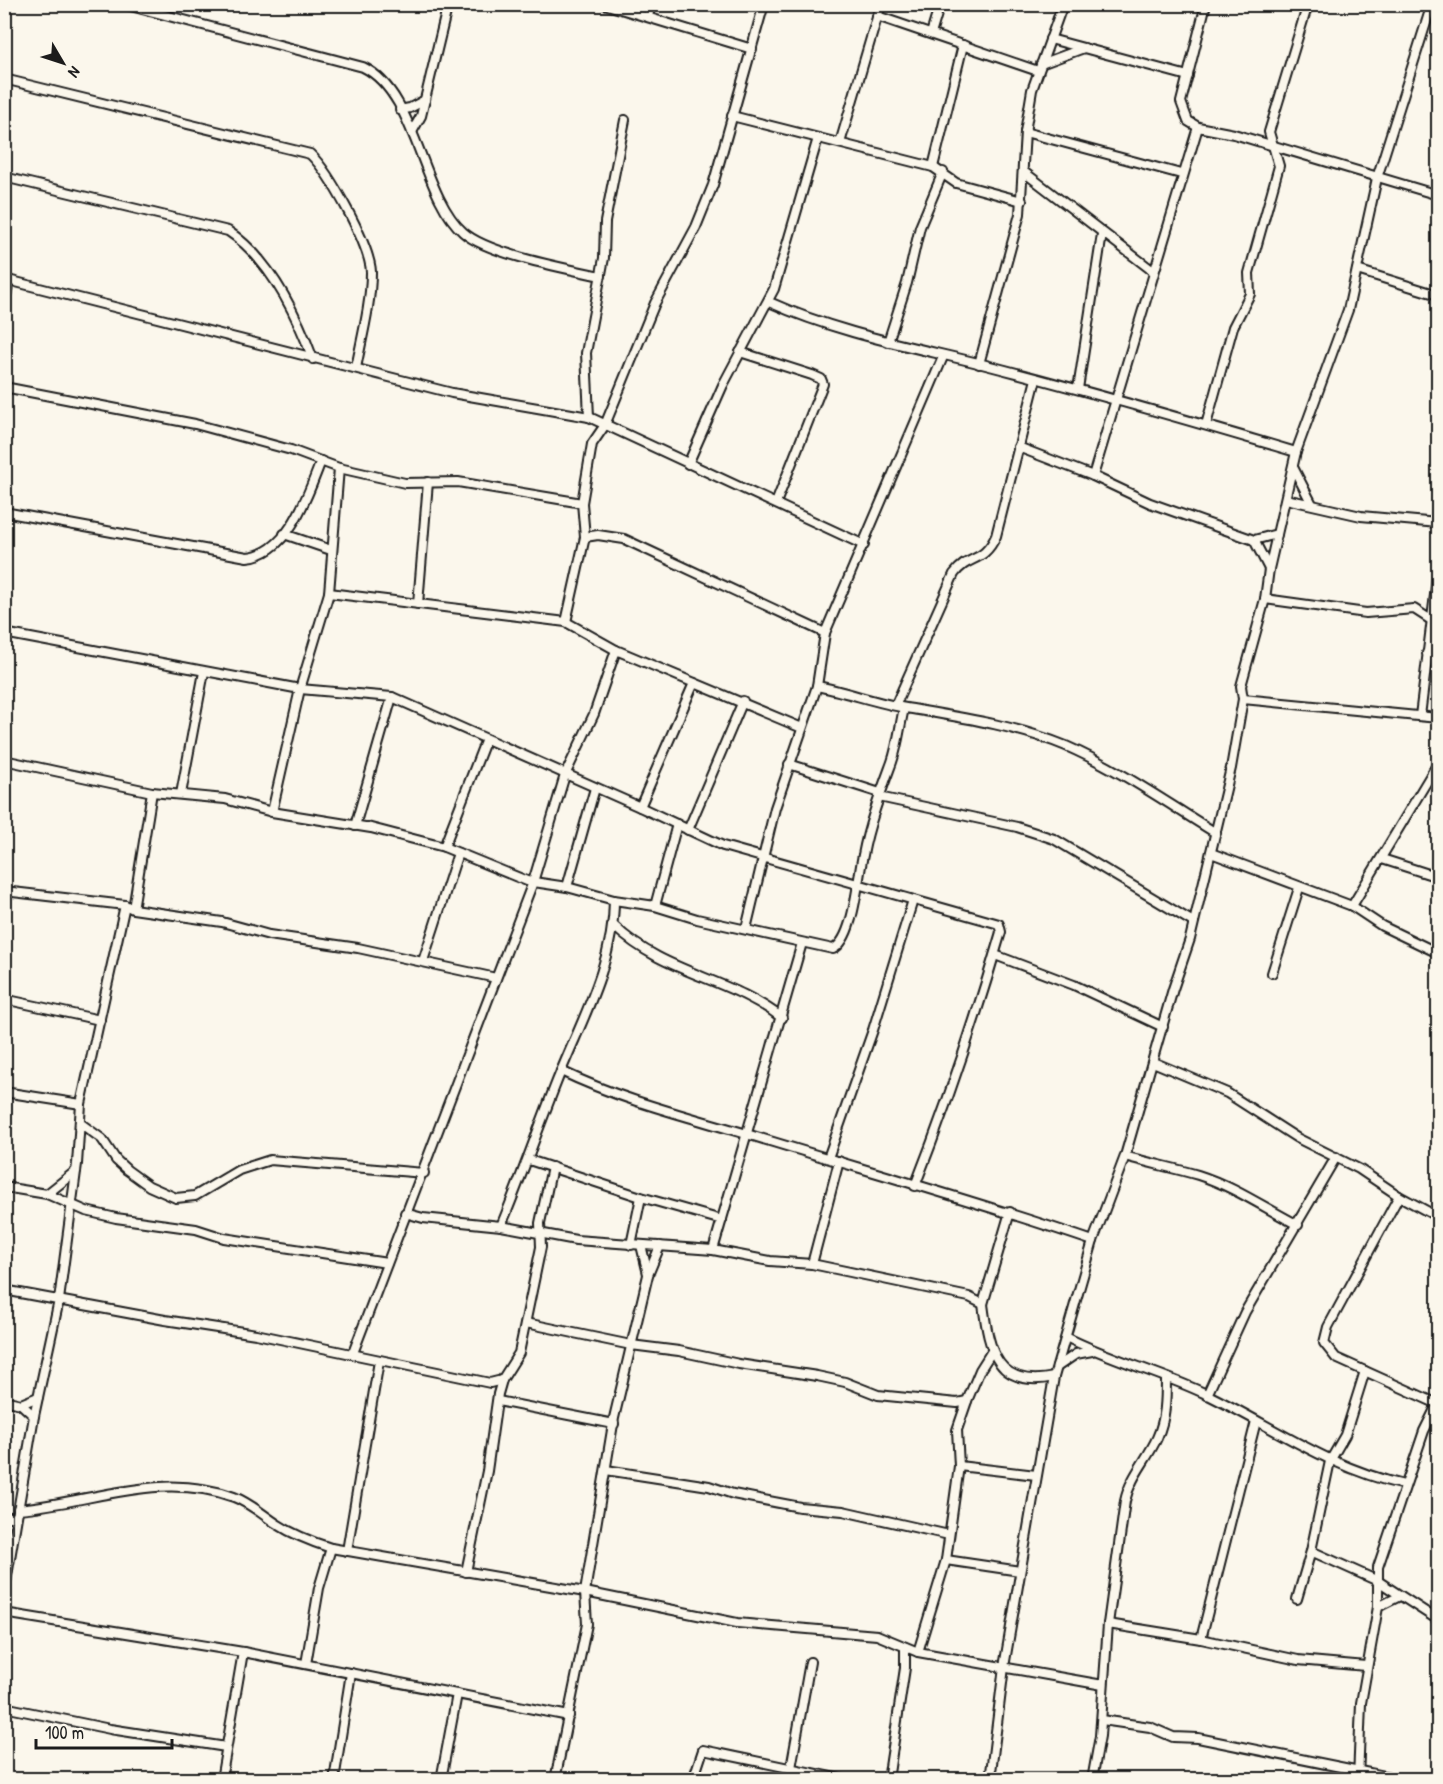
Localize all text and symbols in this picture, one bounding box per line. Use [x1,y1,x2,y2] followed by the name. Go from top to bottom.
[33,33,93,93] north arrow
[63,62,86,83] text: N
[36,1712,172,1750] scale bar
[45,1720,84,1745] text: 100 m

